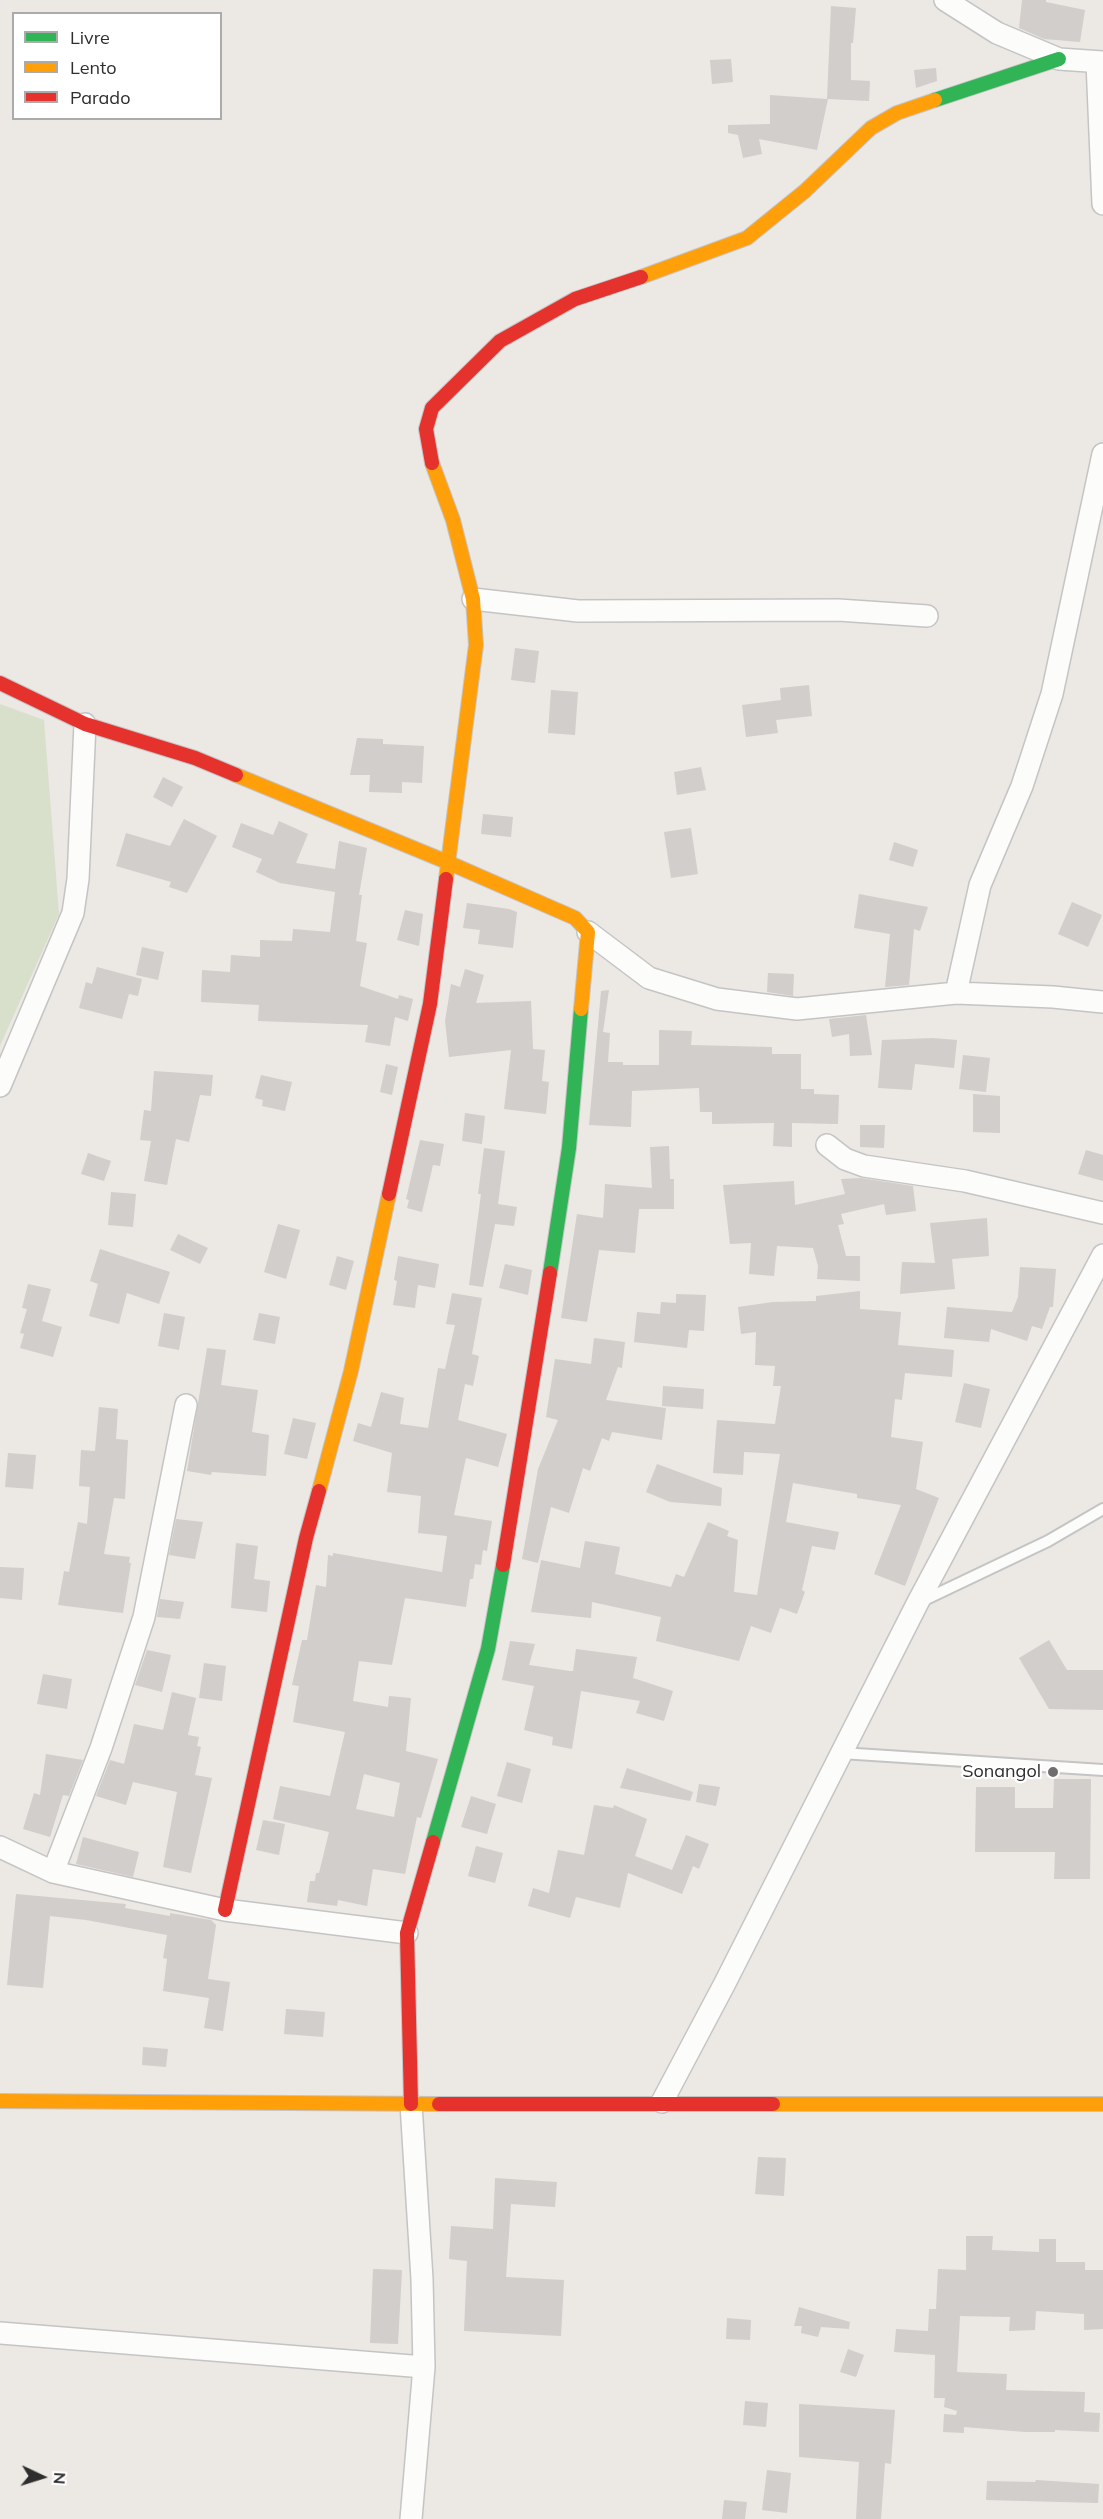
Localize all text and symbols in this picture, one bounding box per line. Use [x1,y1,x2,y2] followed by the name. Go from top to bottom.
[12,12,222,120] legend
[70,26,110,49] text: Livre
[70,56,117,79] text: Lento
[70,86,130,109] text: Parado
[962,1761,1041,1783] place label: Sonangol
[1046,1765,1060,1779] marker: Sonangol
[12,2447,72,2507] north arrow
[50,2472,70,2485] text: N

